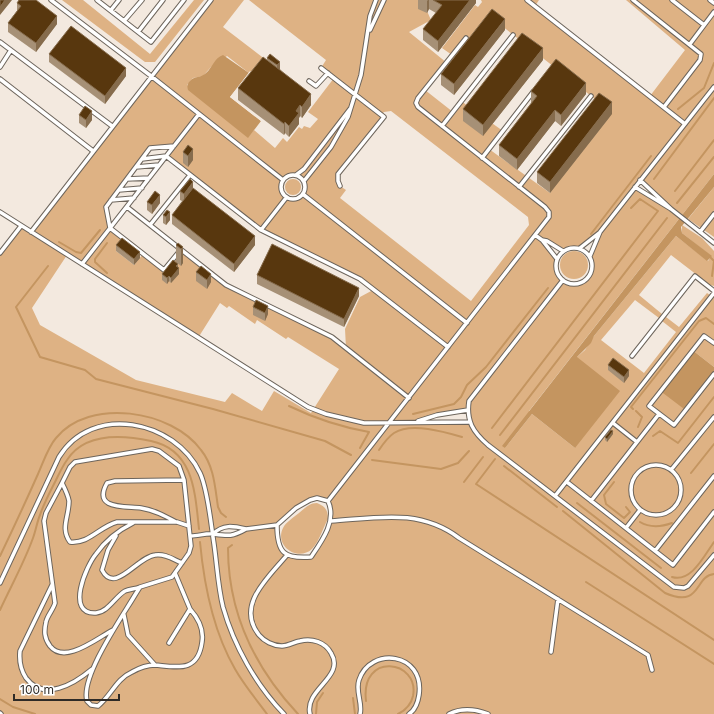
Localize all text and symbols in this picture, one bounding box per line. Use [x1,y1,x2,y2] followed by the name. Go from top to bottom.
[14,676,119,702] scale bar
[20,682,54,697] text: 100 m

